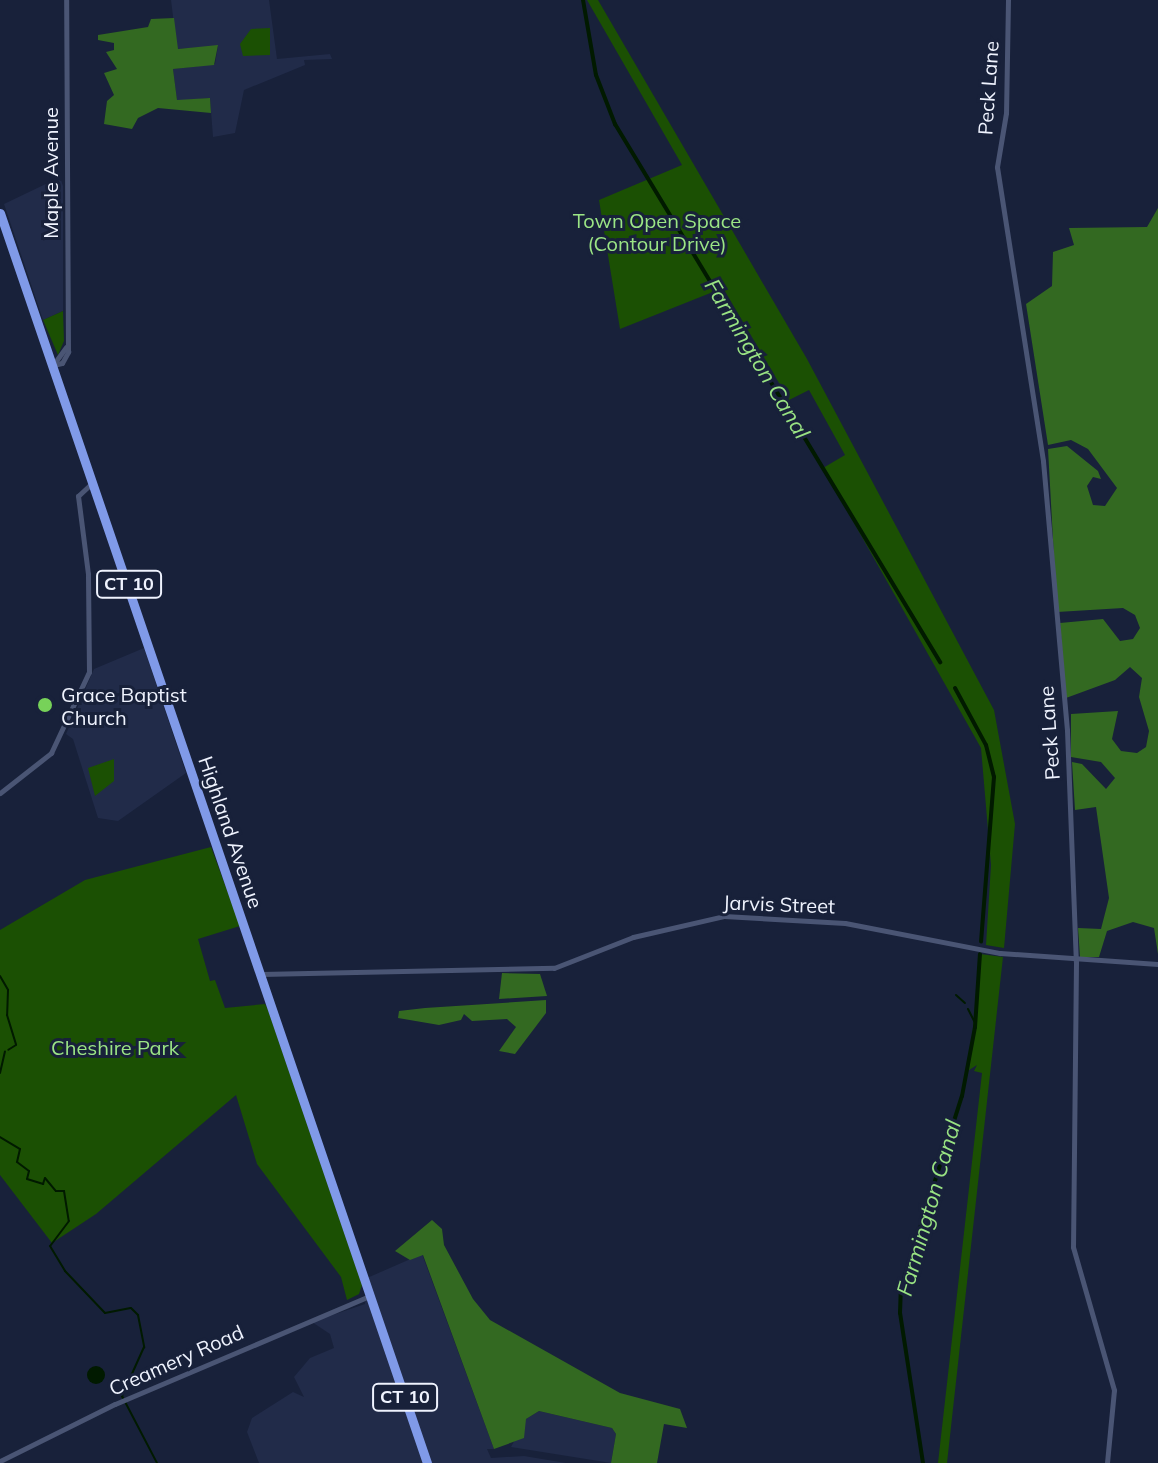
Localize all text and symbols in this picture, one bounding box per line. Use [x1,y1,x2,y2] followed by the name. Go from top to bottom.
[973,40,1003,136] street label: Peck Lane
[38,107,62,239] street label: Maple Avenue
[573,209,741,256] park label: Town Open Space (Contour Drive)
[699,274,815,444] water label: Farmington Canal
[95,570,163,598] road number: CT 10
[61,682,187,729] place label: Grace Baptist Church
[1034,685,1064,781] street label: Peck Lane
[36,696,54,714] marker: Grace Baptist Church
[194,753,268,911] street label: Highland Avenue
[722,890,836,918] street label: Jarvis Street
[51,1035,179,1059] park label: Cheshire Park
[891,1117,967,1299] water label: Farmington Canal
[105,1320,247,1400] street label: Creamery Road
[371,1383,439,1411] road number: CT 10

